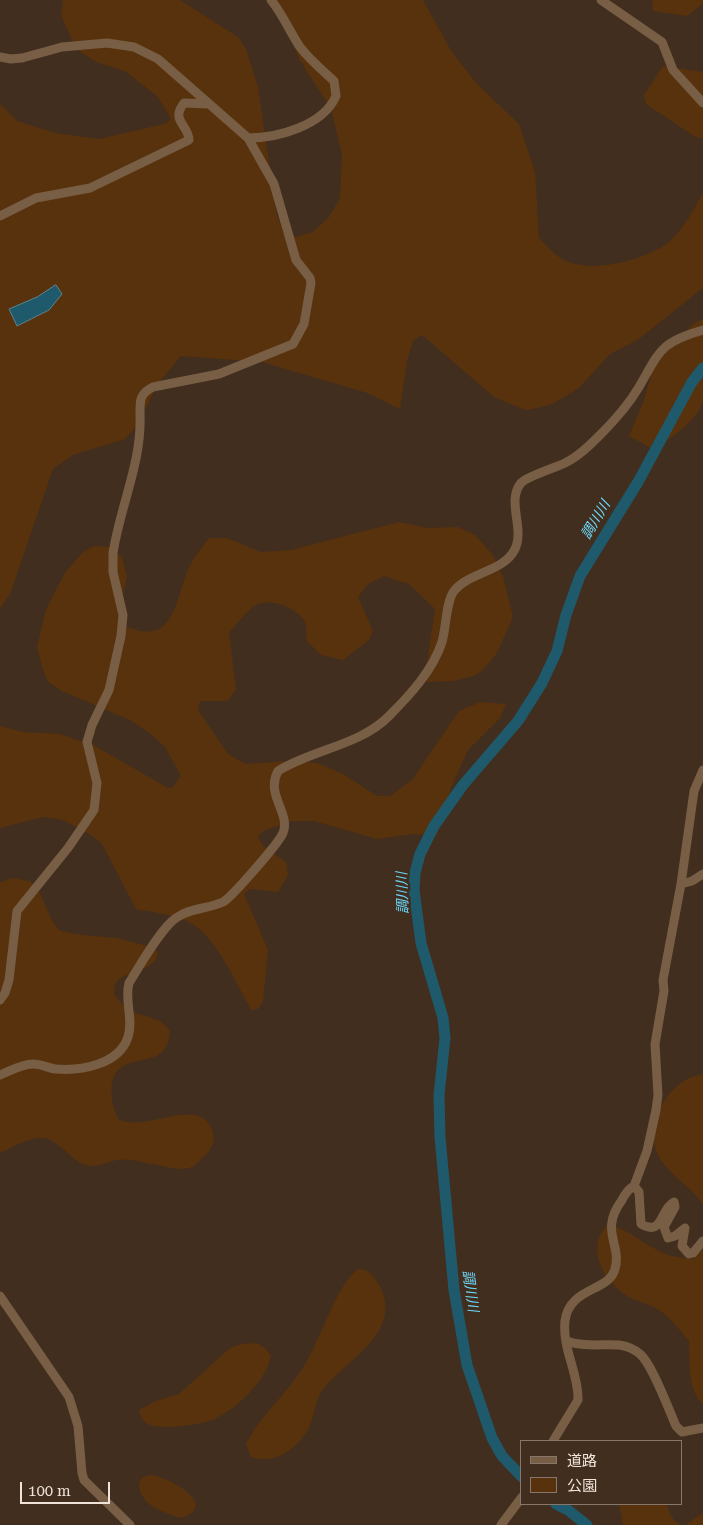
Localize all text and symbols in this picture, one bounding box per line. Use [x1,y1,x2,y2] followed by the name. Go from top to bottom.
[578,498,614,542] water label: 調川川
[394,872,412,914] water label: 調川川
[459,1269,481,1313] water label: 調川川
[520,1440,683,1505] legend
[567,1452,597,1470] text: 道路
[22,1472,112,1504] scale bar
[567,1477,597,1495] text: 公園
[28,1482,71,1500] text: 100 m

